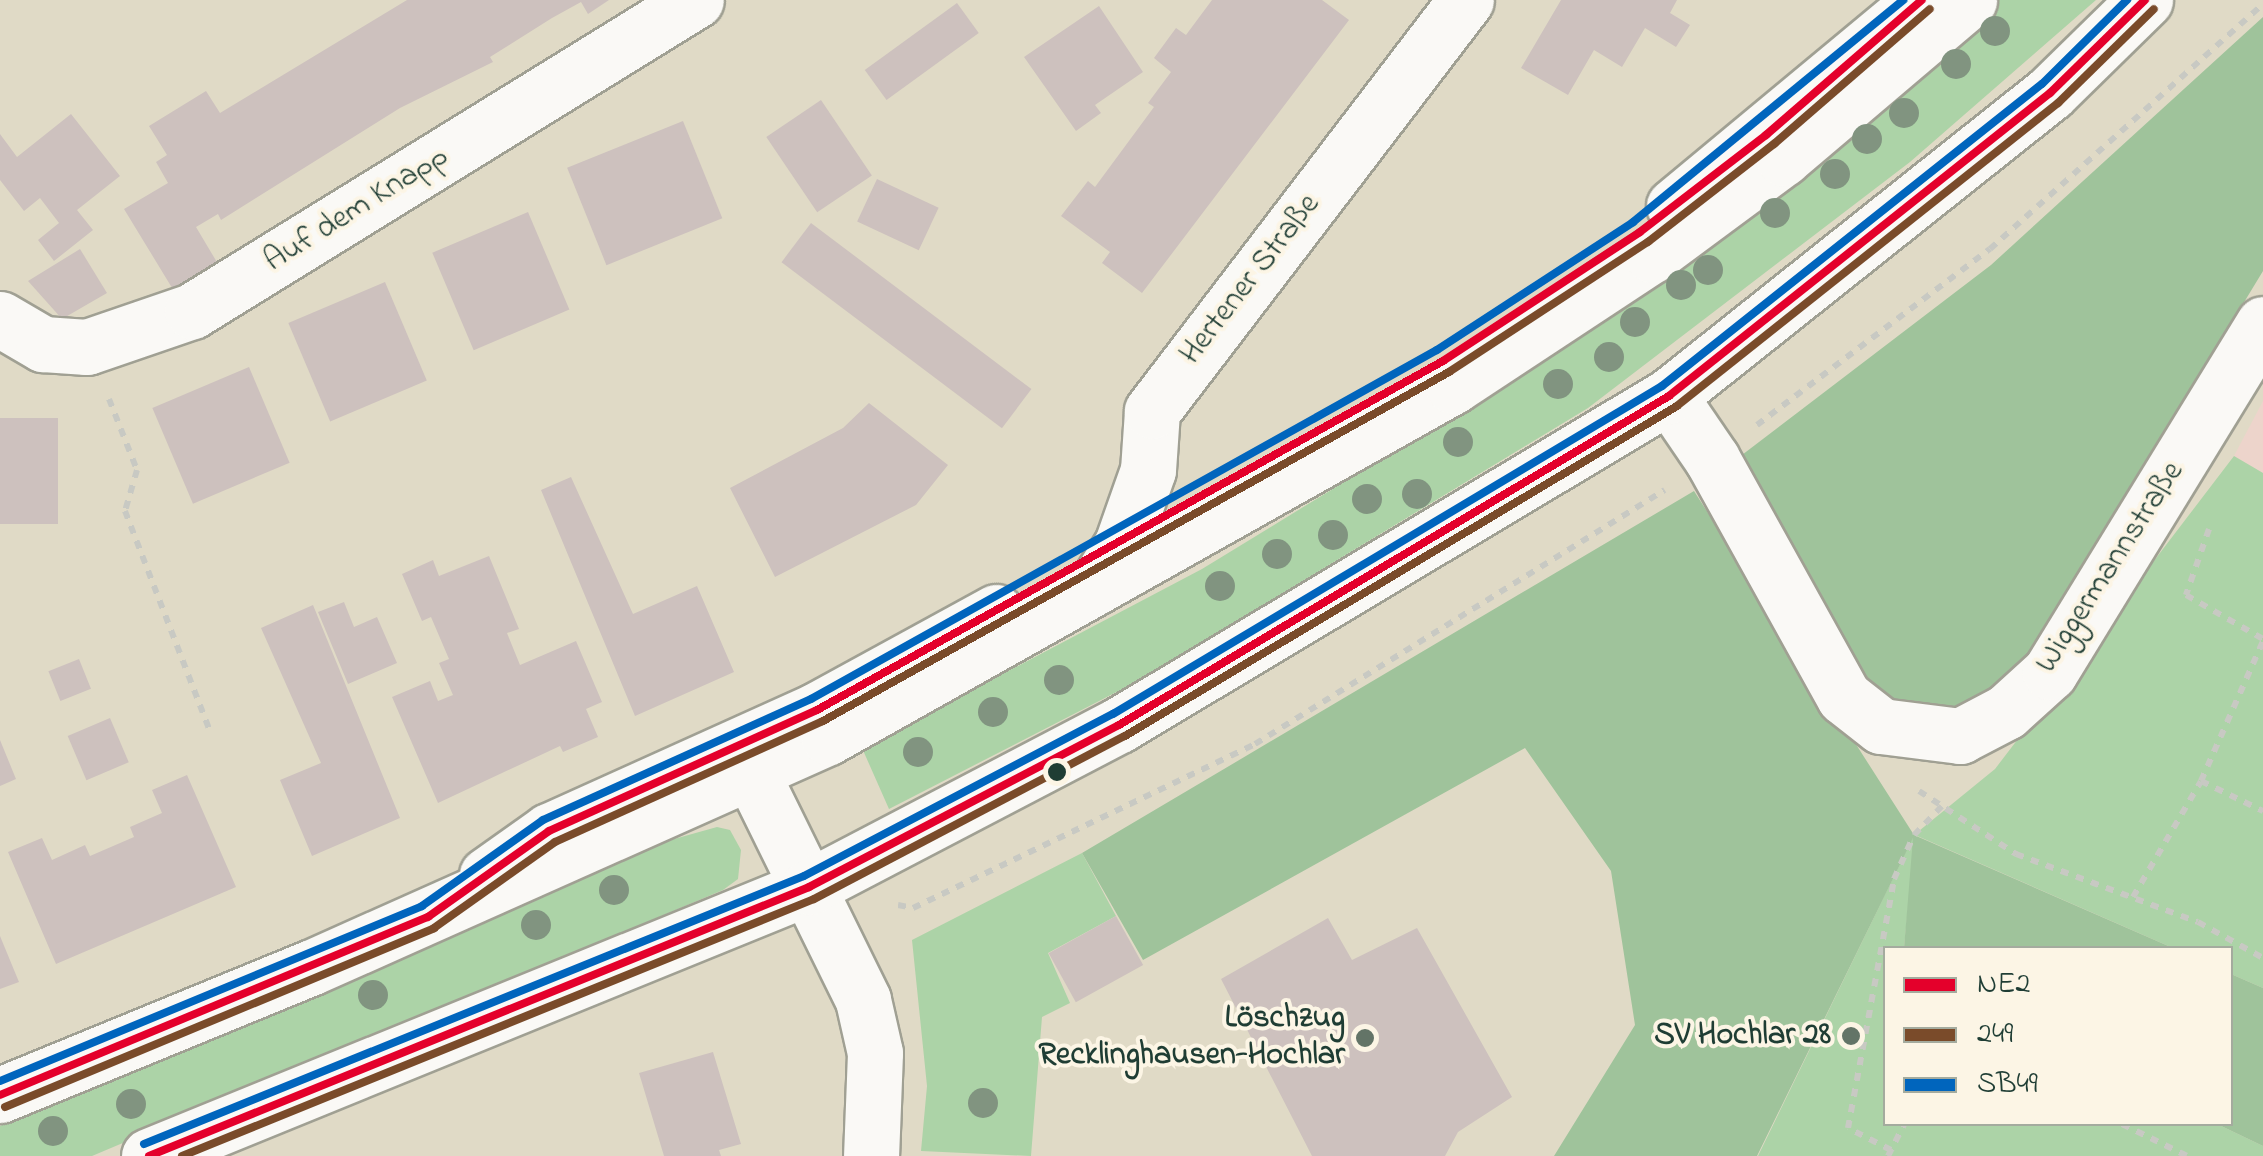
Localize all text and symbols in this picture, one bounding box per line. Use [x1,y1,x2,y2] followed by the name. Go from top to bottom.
[258,138,456,282] street label: Auf dem Knapp
[1173,187,1329,373] street label: Hertener Straße
[2028,455,2194,681] street label: Wiggermannstraße
[1047,762,1067,782] unlabelled marker
[1883,946,2233,1126] legend
[1977,963,2030,1007] text: NE2
[1038,1001,1345,1076] place label: Löschzug Recklinghausen-Hochlar
[1977,1013,2013,1057] text: 249
[1654,1017,1831,1055] place label: SV Hochlar 28
[1840,1025,1862,1047] marker: SV Hochlar 28
[1354,1027,1376,1049] marker: Löschzug Recklinghausen-Hochlar
[1977,1063,2038,1107] text: SB49

